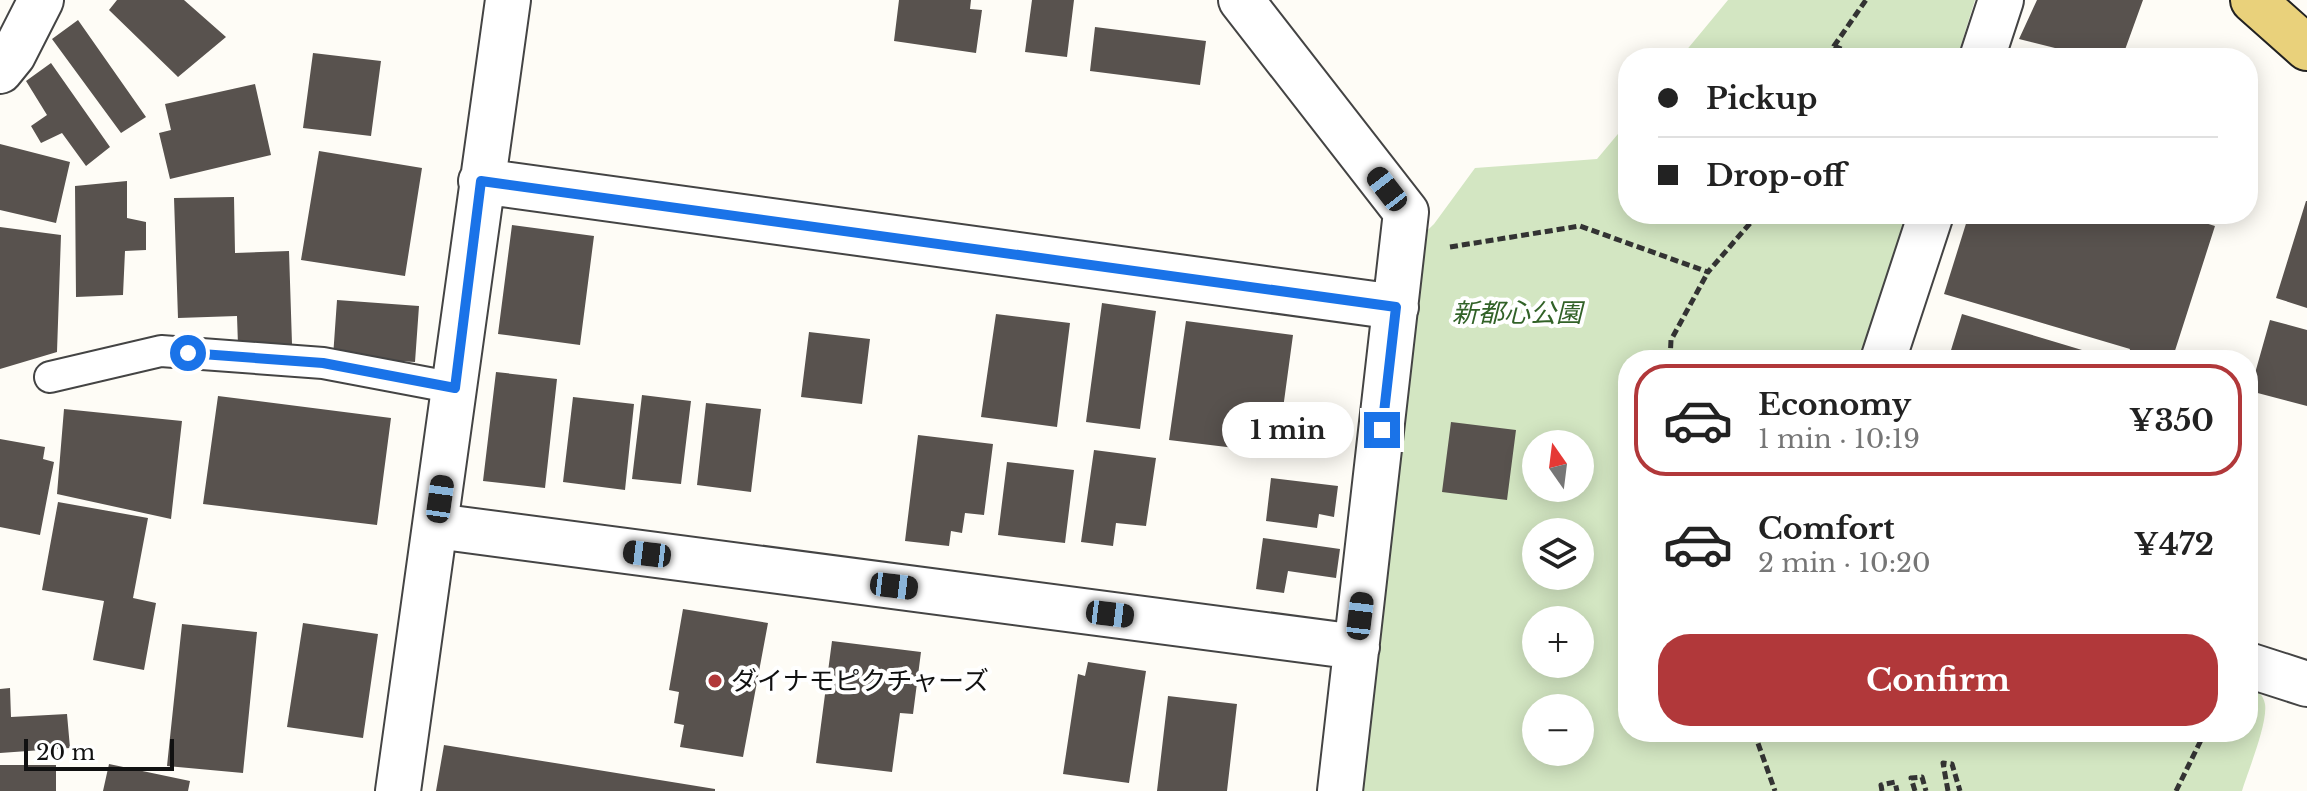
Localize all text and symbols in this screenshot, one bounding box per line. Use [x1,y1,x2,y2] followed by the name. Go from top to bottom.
[1706,80,1817,117] text: Pickup
[1706,157,1846,194] text: Drop-off
[1363,163,1411,215] car
[1452,297,1586,329] park label: 新都心公園
[170,335,206,371] route start
[1662,384,1734,456] icon: car
[1758,386,1911,423] text: Economy
[1222,402,1354,458] callout: 1 min
[2129,402,2214,439] text: ¥350
[1364,412,1400,448] route end
[1250,414,1326,446] text: 1 min
[1758,423,1920,455] text: 1 min · 10:19
[1522,430,1594,502] north arrow
[1522,430,1594,766] map controls
[425,474,455,524] car
[1662,508,1734,580] icon: car
[1758,510,1895,547] text: Comfort
[1522,518,1594,590] button: layers
[2134,526,2214,563] text: ¥472
[622,539,672,569] car
[1758,547,1931,579] text: 2 min · 10:20
[869,571,919,601] car
[1345,591,1375,641] car
[1085,599,1135,629] car
[1522,606,1594,678] button: +
[1658,634,2218,726] button: Confirm
[731,665,989,697] place label: ダイナモピクチャーズ
[706,672,724,690] marker: ダイナモピクチャーズ
[1522,694,1594,766] button: −
[24,735,174,771] scale bar
[36,739,95,766] text: 20 m

